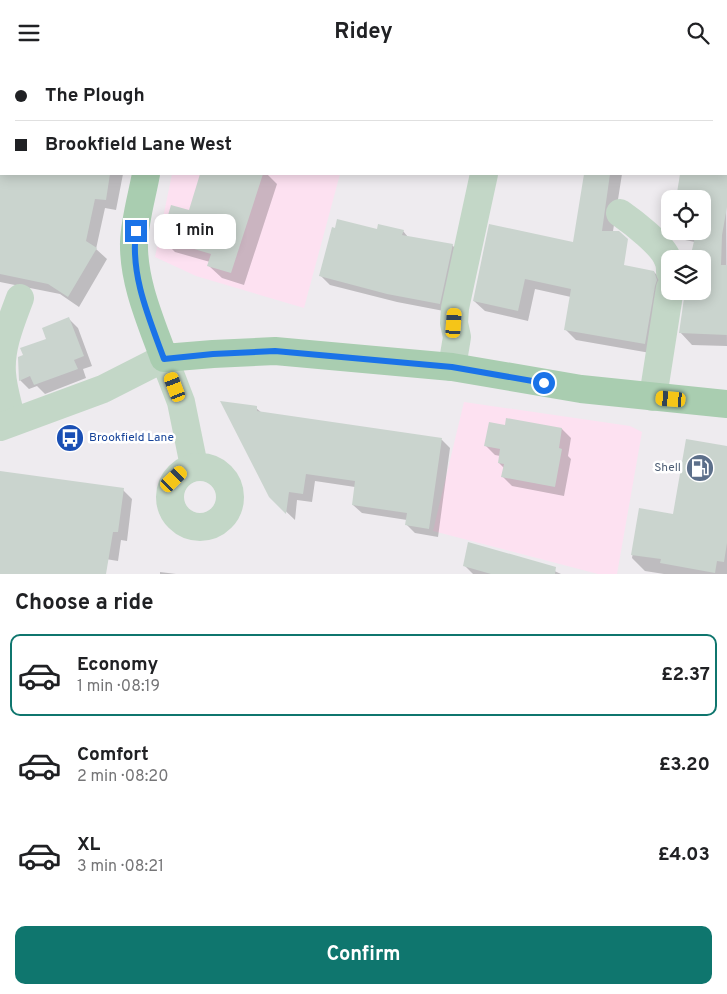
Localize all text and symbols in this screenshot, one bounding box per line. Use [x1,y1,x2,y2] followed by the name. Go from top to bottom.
[15,19,43,47] icon: menu
[334,19,393,46] text: Ridey
[684,19,712,47] icon: search
[45,84,145,108] text: The Plough
[45,133,232,157] text: Brookfield Lane West
[661,190,711,300] map controls
[661,190,711,240] button: locate
[154,213,236,249] callout: 1 min
[125,220,147,242] route end
[176,221,214,241] text: 1 min
[661,250,711,300] button: layers
[445,308,462,338] car
[162,370,187,404] car
[533,372,555,394] route start
[655,390,686,408] car
[55,423,85,453] bus stop icon: Brookfield Lane
[89,430,174,446] place label: Brookfield Lane
[685,453,715,483] fuel station icon: Shell
[654,460,681,476] place label: Shell
[157,463,190,495] car
[15,590,153,617] text: Choose a ride
[17,653,62,698] icon: car
[77,653,158,677] text: Economy
[661,663,710,687] text: £2.37
[77,677,160,697] text: 1 min · 08:19
[17,743,62,788] icon: car
[77,743,149,767] text: Comfort
[659,753,710,777] text: £3.20
[77,767,168,787] text: 2 min · 08:20
[17,833,62,878] icon: car
[77,833,100,857] text: XL
[658,843,710,867] text: £4.03
[77,857,164,877] text: 3 min · 08:21
[15,926,712,984] button: Confirm

